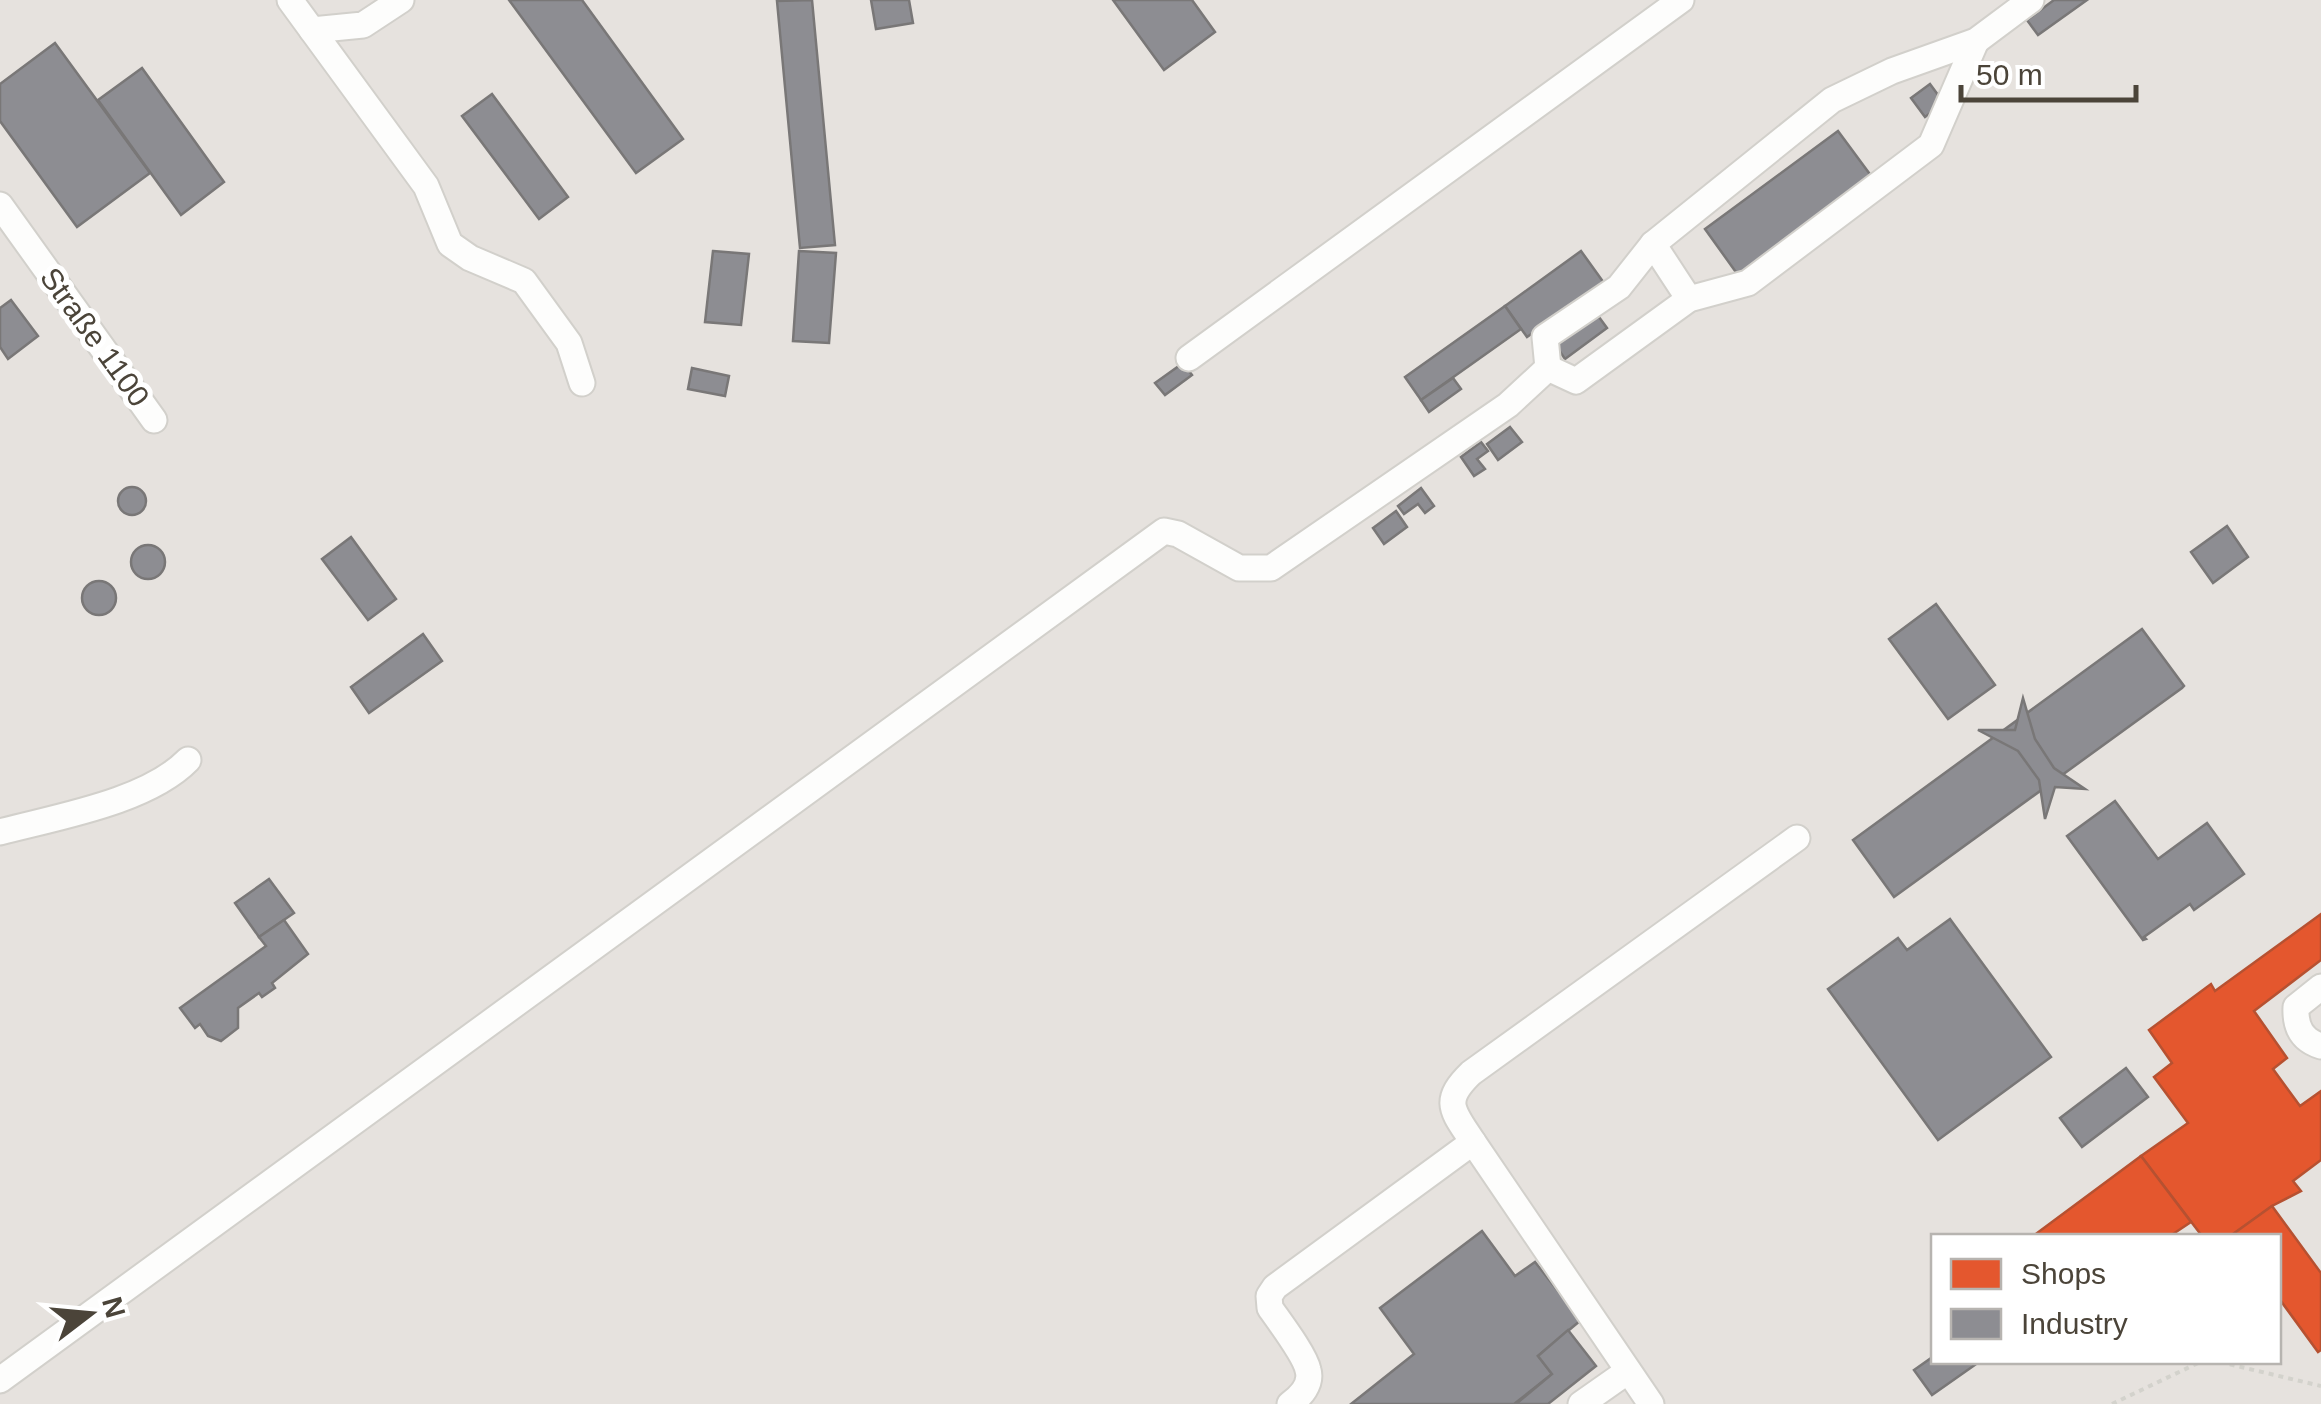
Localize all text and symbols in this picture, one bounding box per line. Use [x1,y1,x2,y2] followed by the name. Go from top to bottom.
[1961,40,2136,102] scale bar
[1976,58,2043,91] text: 50 m
[34,261,156,413] street label: Straße 1100
[1931,1234,2281,1364] legend
[2021,1257,2106,1290] text: Shops
[40,1264,140,1364] north arrow
[96,1293,131,1321] text: N
[2021,1307,2128,1340] text: Industry

